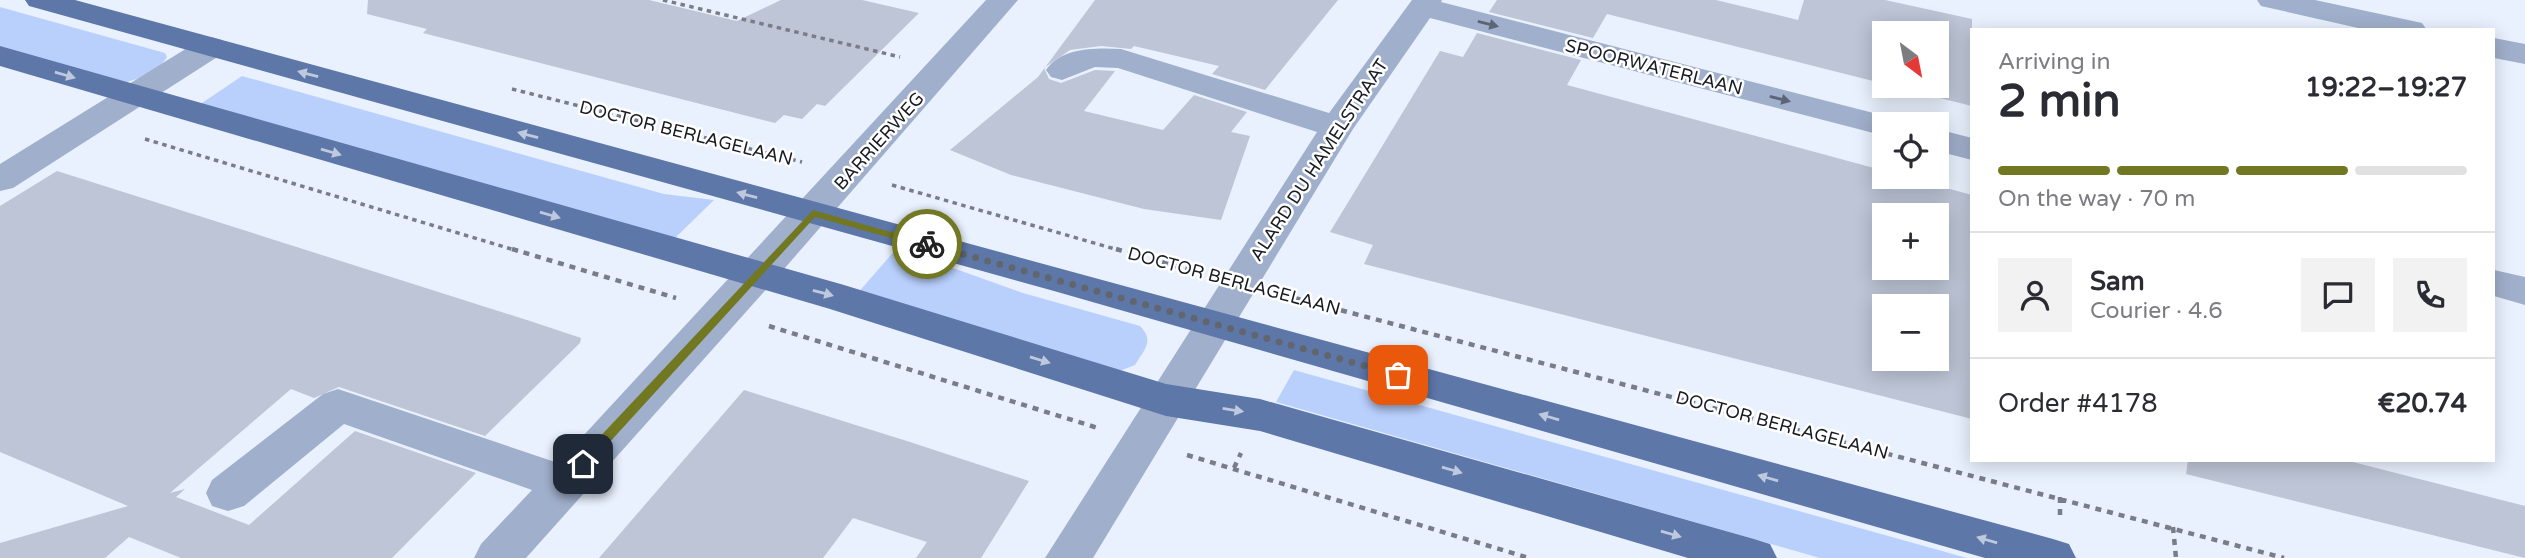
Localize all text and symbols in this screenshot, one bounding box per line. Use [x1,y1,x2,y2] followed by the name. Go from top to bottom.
[1478,19,1500,30] one-way arrow
[1872,21,1950,98] north arrow
[1872,21,1949,371] map controls
[1563,34,1745,100] street label: SPOORWATERLAAN
[1998,48,2111,76] text: Arriving in
[1245,55,1393,265] street label: ALARD DU HAMELSTRAAT
[297,68,319,79] one-way arrow
[55,70,76,80] one-way arrow
[2305,72,2467,103] text: 19:22–19:27
[1998,74,2121,129] text: 2 min
[829,88,929,194] street label: BARRIERWEG
[1769,94,1791,105] one-way arrow
[577,96,795,170] street label: DOCTOR BERLAGELAAN
[1872,112,1949,189] button: locate
[517,129,538,139] one-way arrow
[321,147,342,157] one-way arrow
[1998,185,2195,213] text: On the way · 70 m
[736,189,758,200] one-way arrow
[1872,203,1949,280] button: +
[892,209,962,279] courier
[539,210,560,220] one-way arrow
[908,225,946,263] icon: bike
[1125,242,1343,320] street label: DOCTOR BERLAGELAAN
[1998,258,2072,332] button: person
[2301,258,2375,332] button: chat
[2393,258,2467,332] button: phone
[2090,266,2145,297] text: Sam
[812,288,834,299] one-way arrow
[1872,294,1949,371] button: −
[2090,297,2223,325] text: Courier · 4.6
[1368,345,1428,405] pin
[1030,356,1051,366] one-way arrow
[1379,356,1417,394] icon: bag
[1673,386,1891,464] street label: DOCTOR BERLAGELAAN
[1998,388,2158,419] text: Order #4178
[2377,388,2467,419] text: €20.74
[1222,405,1244,416] one-way arrow
[1538,411,1560,422] one-way arrow
[553,434,613,494] pin
[564,445,602,483] icon: home
[1442,466,1463,476] one-way arrow
[1758,473,1779,483] one-way arrow
[1660,529,1681,539] one-way arrow
[1977,534,1998,544] one-way arrow

